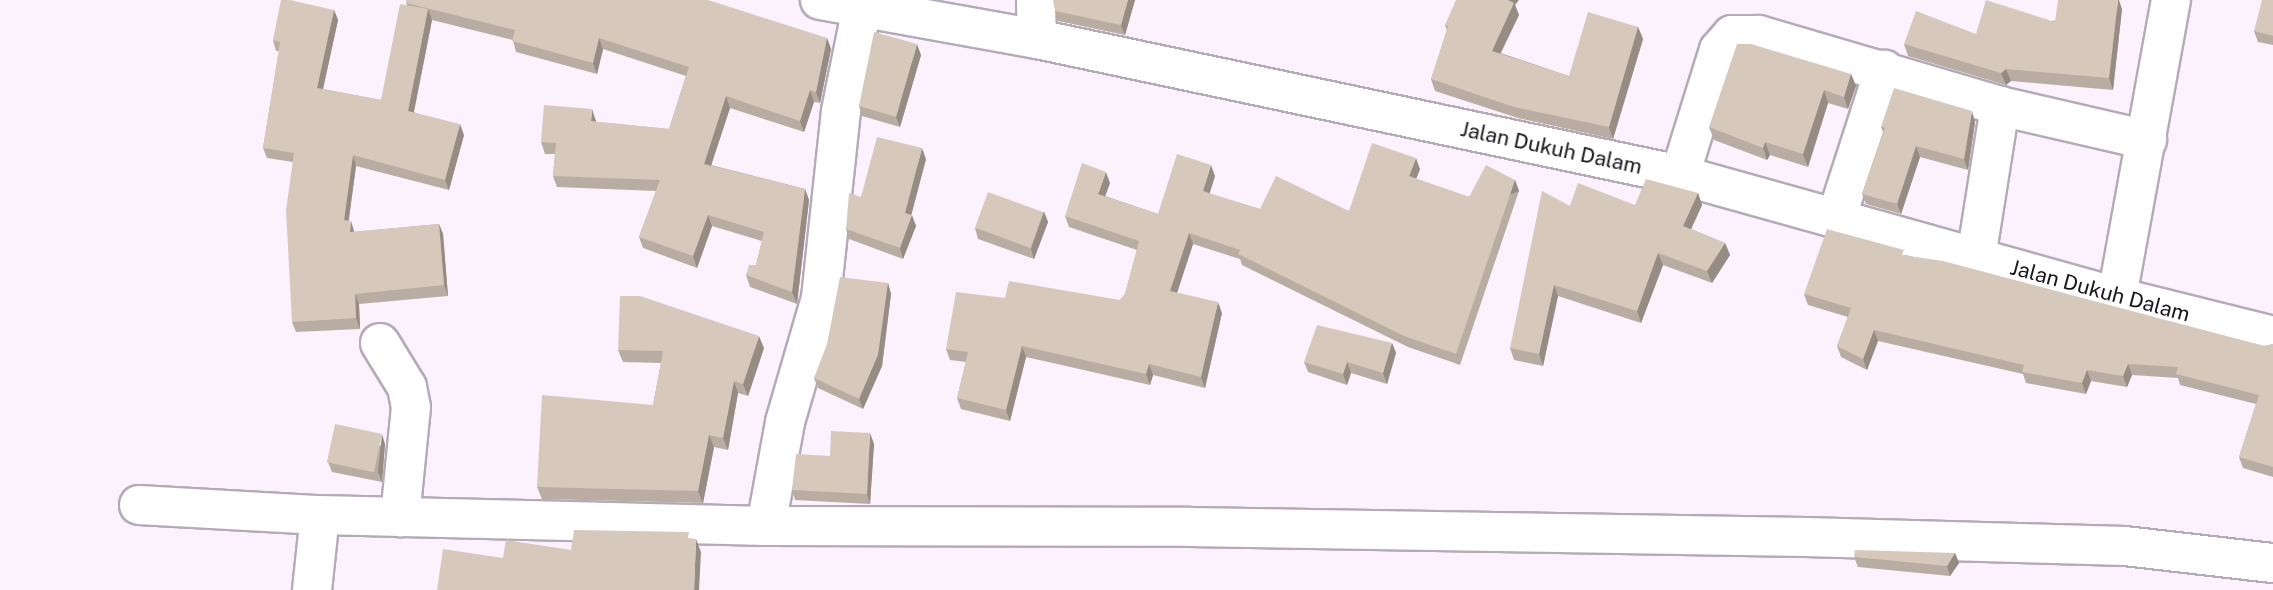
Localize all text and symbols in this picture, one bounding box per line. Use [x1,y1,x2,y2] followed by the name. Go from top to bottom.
[1458,116,1644,180] street label: Jalan Dukuh Dalam
[2007,255,2193,327] street label: Jalan Dukuh Dalam

